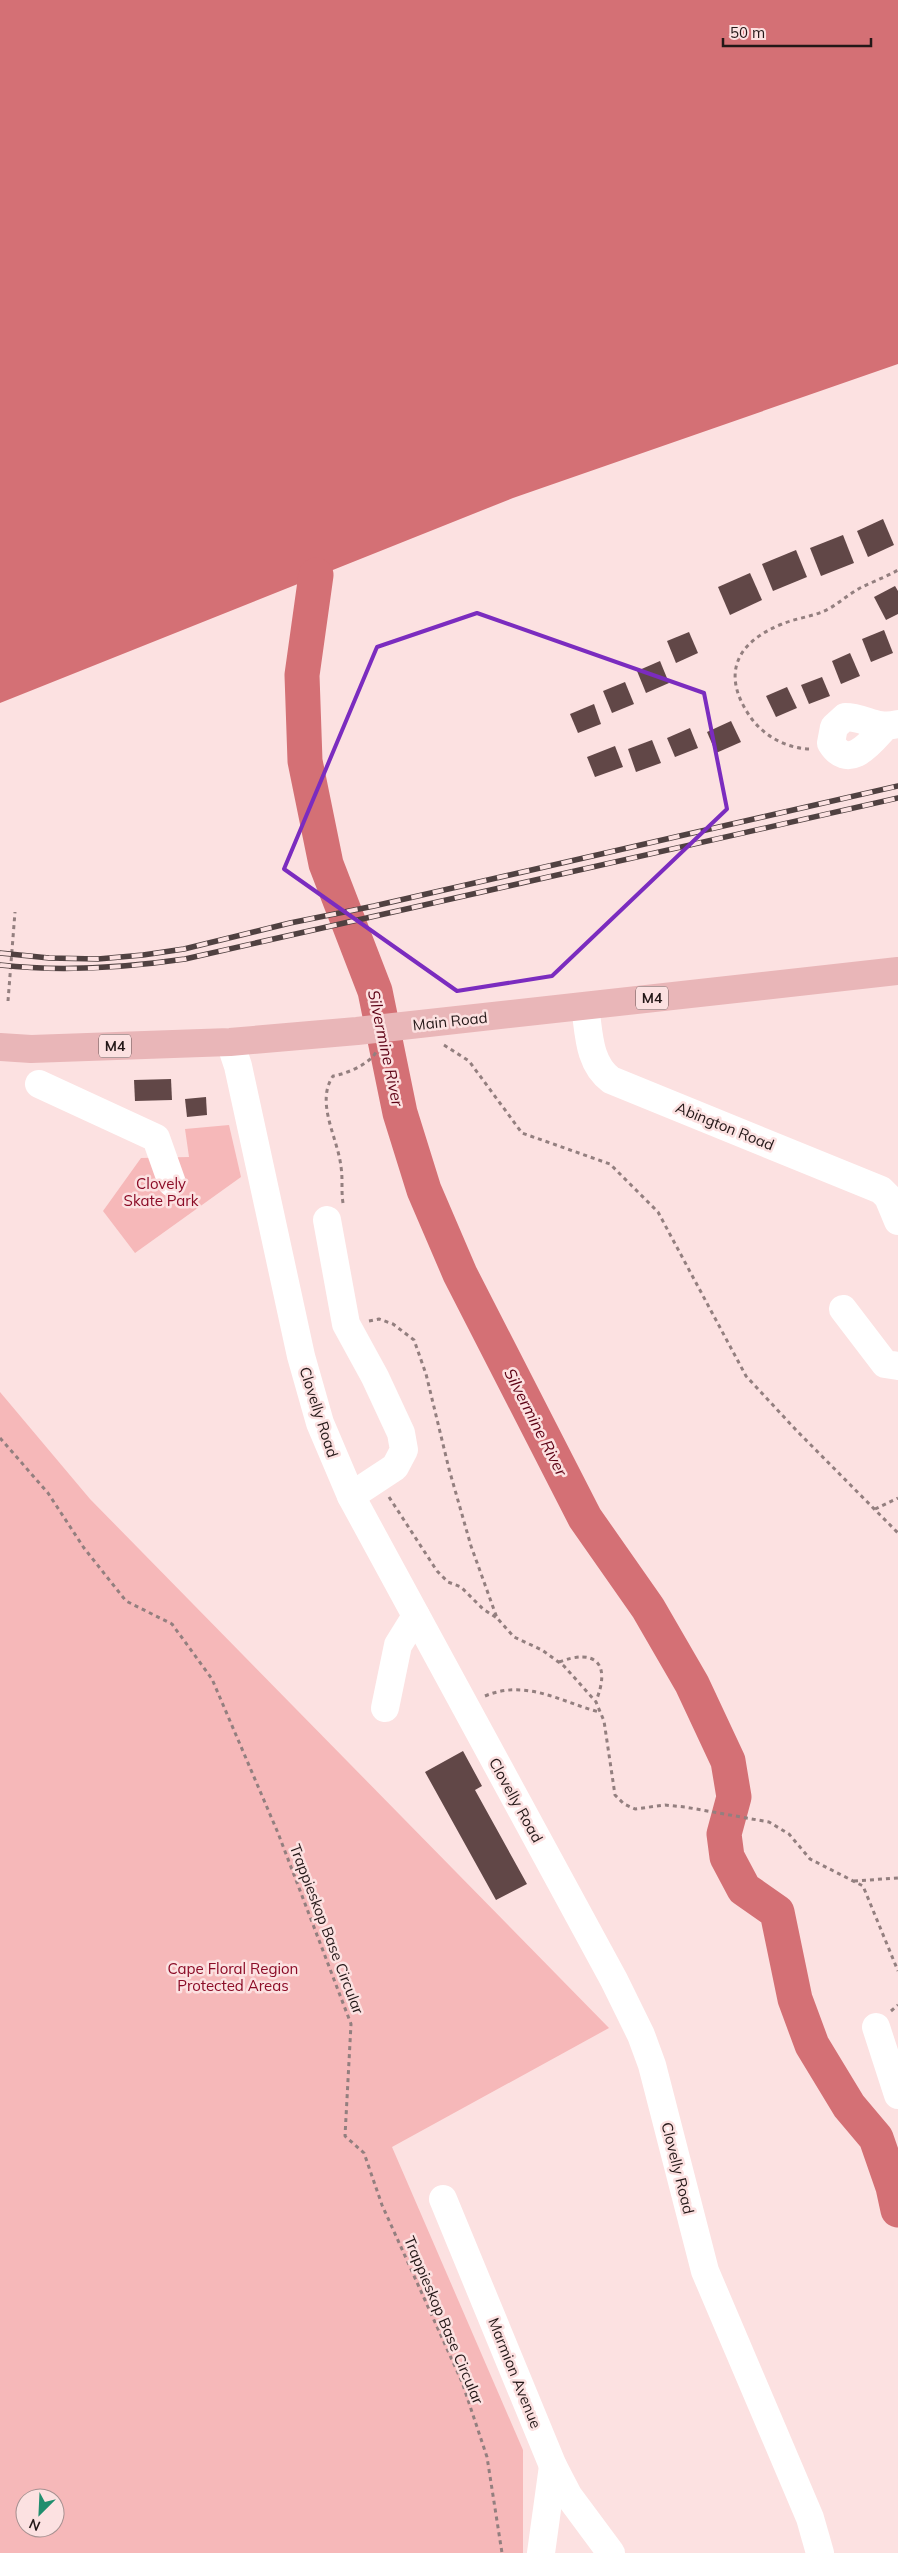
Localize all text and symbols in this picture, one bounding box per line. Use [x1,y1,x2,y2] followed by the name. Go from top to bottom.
[723,15,870,47] scale bar
[730,23,765,42] text: 50 m
[636,986,668,1010] road number: M4
[364,988,408,1109] water label: Silvermine River
[412,1008,488,1034] street label: Main Road
[99,1034,131,1058] road number: M4
[673,1098,777,1154] street label: Abington Road
[124,1174,199,1210] park label: Clovely Skate Park
[295,1364,343,1460] street label: Clovelly Road
[500,1365,572,1480] water label: Silvermine River
[485,1754,547,1846] street label: Clovelly Road
[286,1841,368,2017] street label: Trappieskop Base Circular
[168,1959,298,1995] park label: Cape Floral Region Protected Areas
[657,2120,699,2216] street label: Clovelly Road
[400,2233,488,2407] street label: Trappieskop Base Circular
[484,2315,546,2431] street label: Marmion Avenue
[15,2488,65,2538] north arrow
[26,2515,43,2535] text: N

